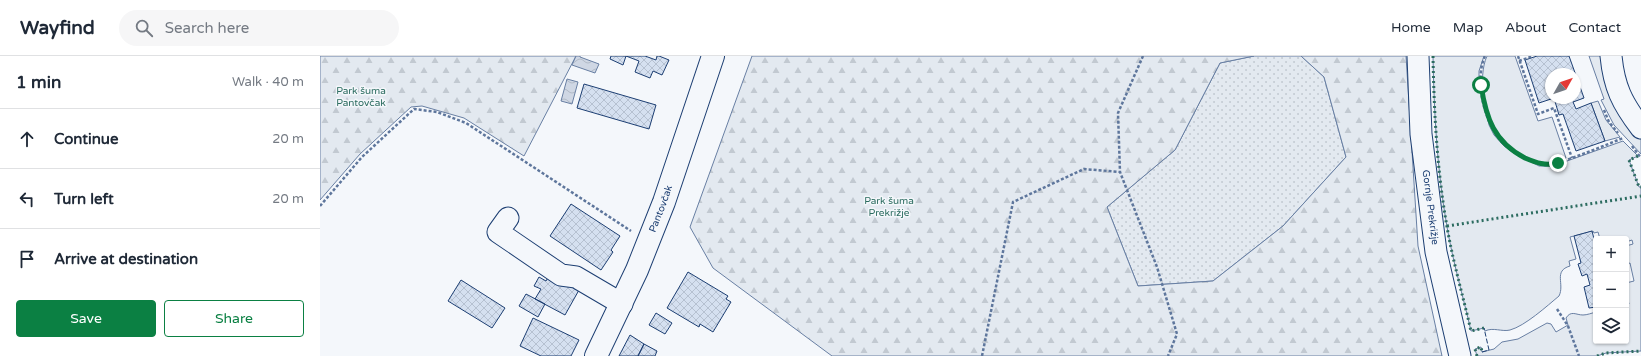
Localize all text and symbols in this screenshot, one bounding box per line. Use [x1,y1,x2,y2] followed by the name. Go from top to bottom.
[119,10,399,46] search box
[20,17,95,39] text: Wayfind
[133,17,155,39] icon: search
[165,19,249,37] text: Search here
[1391,19,1431,36] text: Home
[1453,19,1483,36] text: Map
[1505,19,1547,36] text: About
[1569,19,1621,36] text: Contact
[1545,68,1581,104] north arrow
[16,72,61,93] text: 1 min
[232,74,304,90] text: Walk · 40 m
[1472,76,1490,94] route start
[336,85,386,109] park label: Park šuma Pantovčak
[16,128,38,150] icon: ahead
[54,130,118,148] text: Continue
[272,131,304,147] text: 20 m
[1549,154,1567,172] route end
[1420,169,1441,246] street label: Gornje Prekrižje
[647,183,675,234] street label: Pantovčak
[16,188,38,210] icon: left
[54,190,114,208] text: Turn left
[272,191,304,207] text: 20 m
[864,195,914,219] park label: Park šuma Prekrižje
[1593,236,1629,344] map controls
[1593,236,1629,272] button: +
[16,248,38,270] icon: arrive
[54,250,198,268] text: Arrive at destination
[1593,272,1629,308] button: −
[16,300,156,337] button: Save
[164,300,304,337] button: Share
[1593,308,1629,344] button: layers

